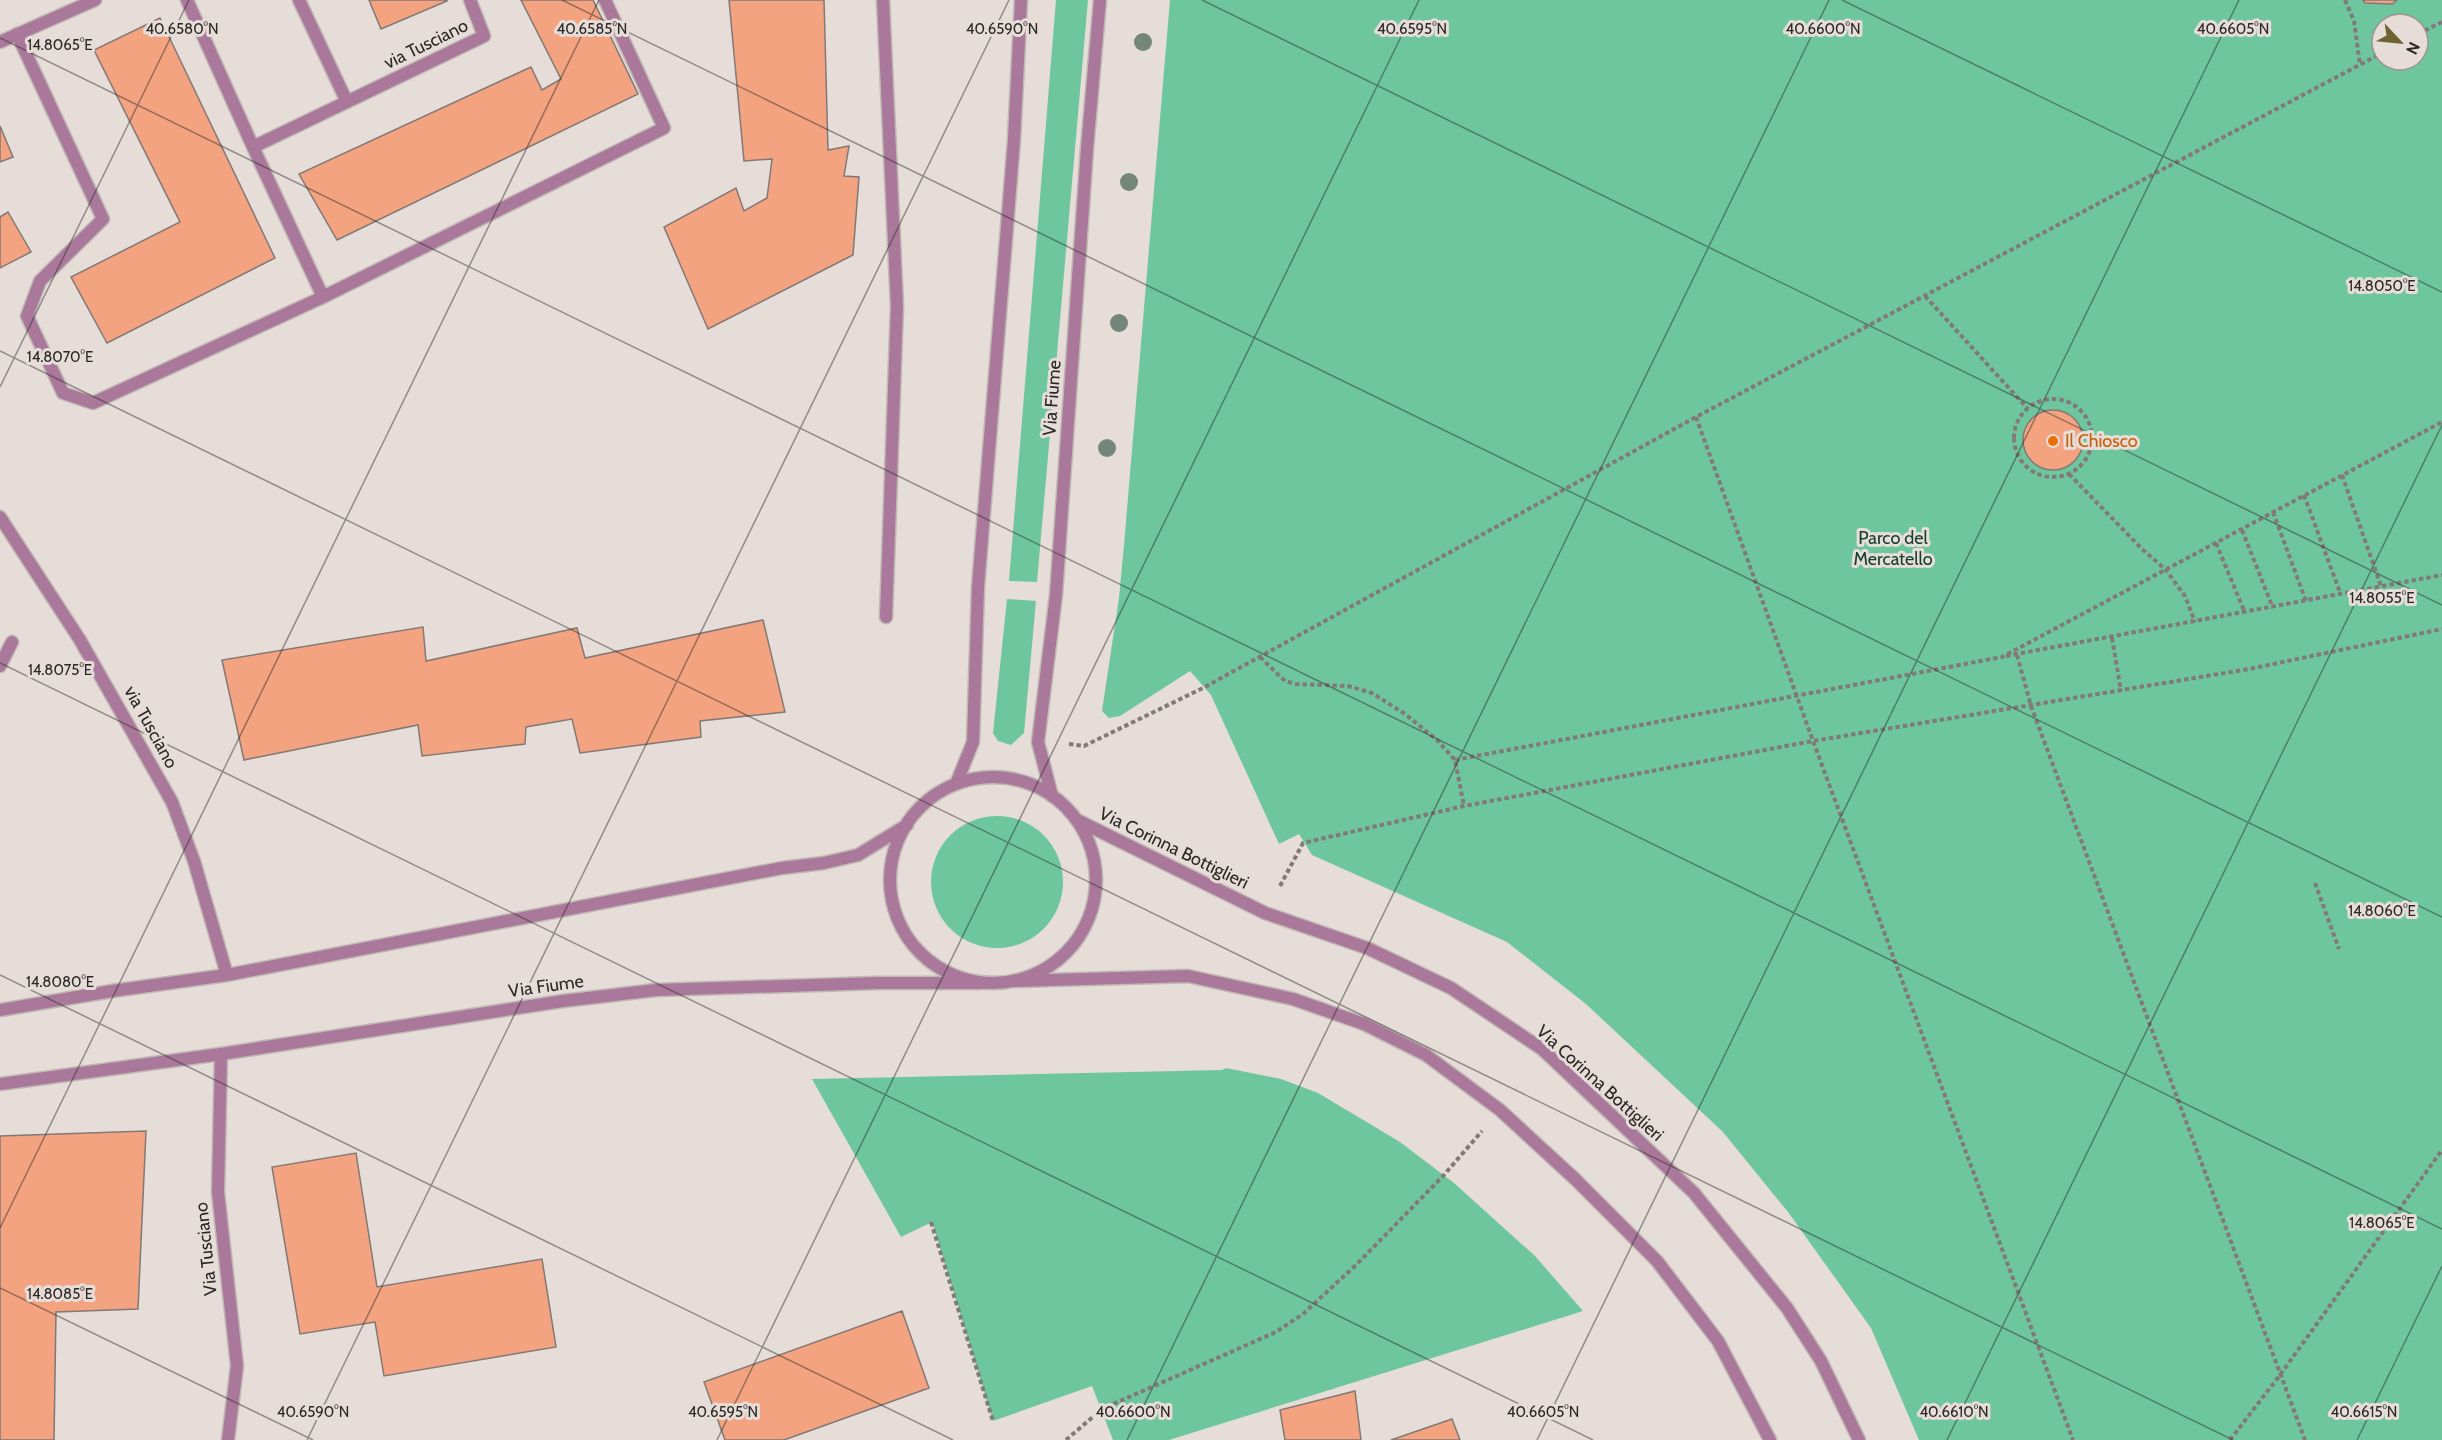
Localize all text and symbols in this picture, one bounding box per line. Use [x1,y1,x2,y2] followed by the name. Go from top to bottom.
[2370,12,2430,72] north arrow
[380,14,472,74] street label: via Tusciano
[145,20,219,38] text: 40.6580°N
[557,20,627,38] text: 40.6585°N
[966,20,1038,38] text: 40.6590°N
[1377,20,1447,38] text: 40.6595°N
[1786,20,1860,38] text: 40.6600°N
[2197,20,2269,38] text: 40.6605°N
[27,36,93,54] text: 14.8065°E
[2402,39,2424,58] text: N
[2348,277,2416,295] text: 14.8050°E
[27,348,93,366] text: 14.8070°E
[1038,359,1066,437] street label: Via Fiume
[2065,430,2138,452] place label: Il Chiosco
[2046,434,2060,448] marker: Il Chiosco
[1853,527,1933,570] park label: Parco del Mercatello
[2350,589,2414,607] text: 14.8055°E
[28,661,92,679] text: 14.8075°E
[119,682,183,772] street label: via Tusciano
[1096,802,1252,894] street label: Via Corinna Bottiglieri
[2348,902,2416,920] text: 14.8060°E
[507,970,585,1002] street label: Via Fiume
[26,973,94,991] text: 14.8080°E
[1532,1020,1668,1146] street label: Via Corinna Bottiglieri
[190,1201,222,1297] street label: Via Tusciano
[2349,1214,2415,1232] text: 14.8065°E
[27,1285,93,1303] text: 14.8085°E
[277,1403,349,1421] text: 40.6590°N
[688,1403,758,1421] text: 40.6595°N
[1096,1403,1170,1421] text: 40.6600°N
[1507,1403,1579,1421] text: 40.6605°N
[1919,1403,1989,1421] text: 40.6610°N
[2331,1403,2397,1421] text: 40.6615°N

